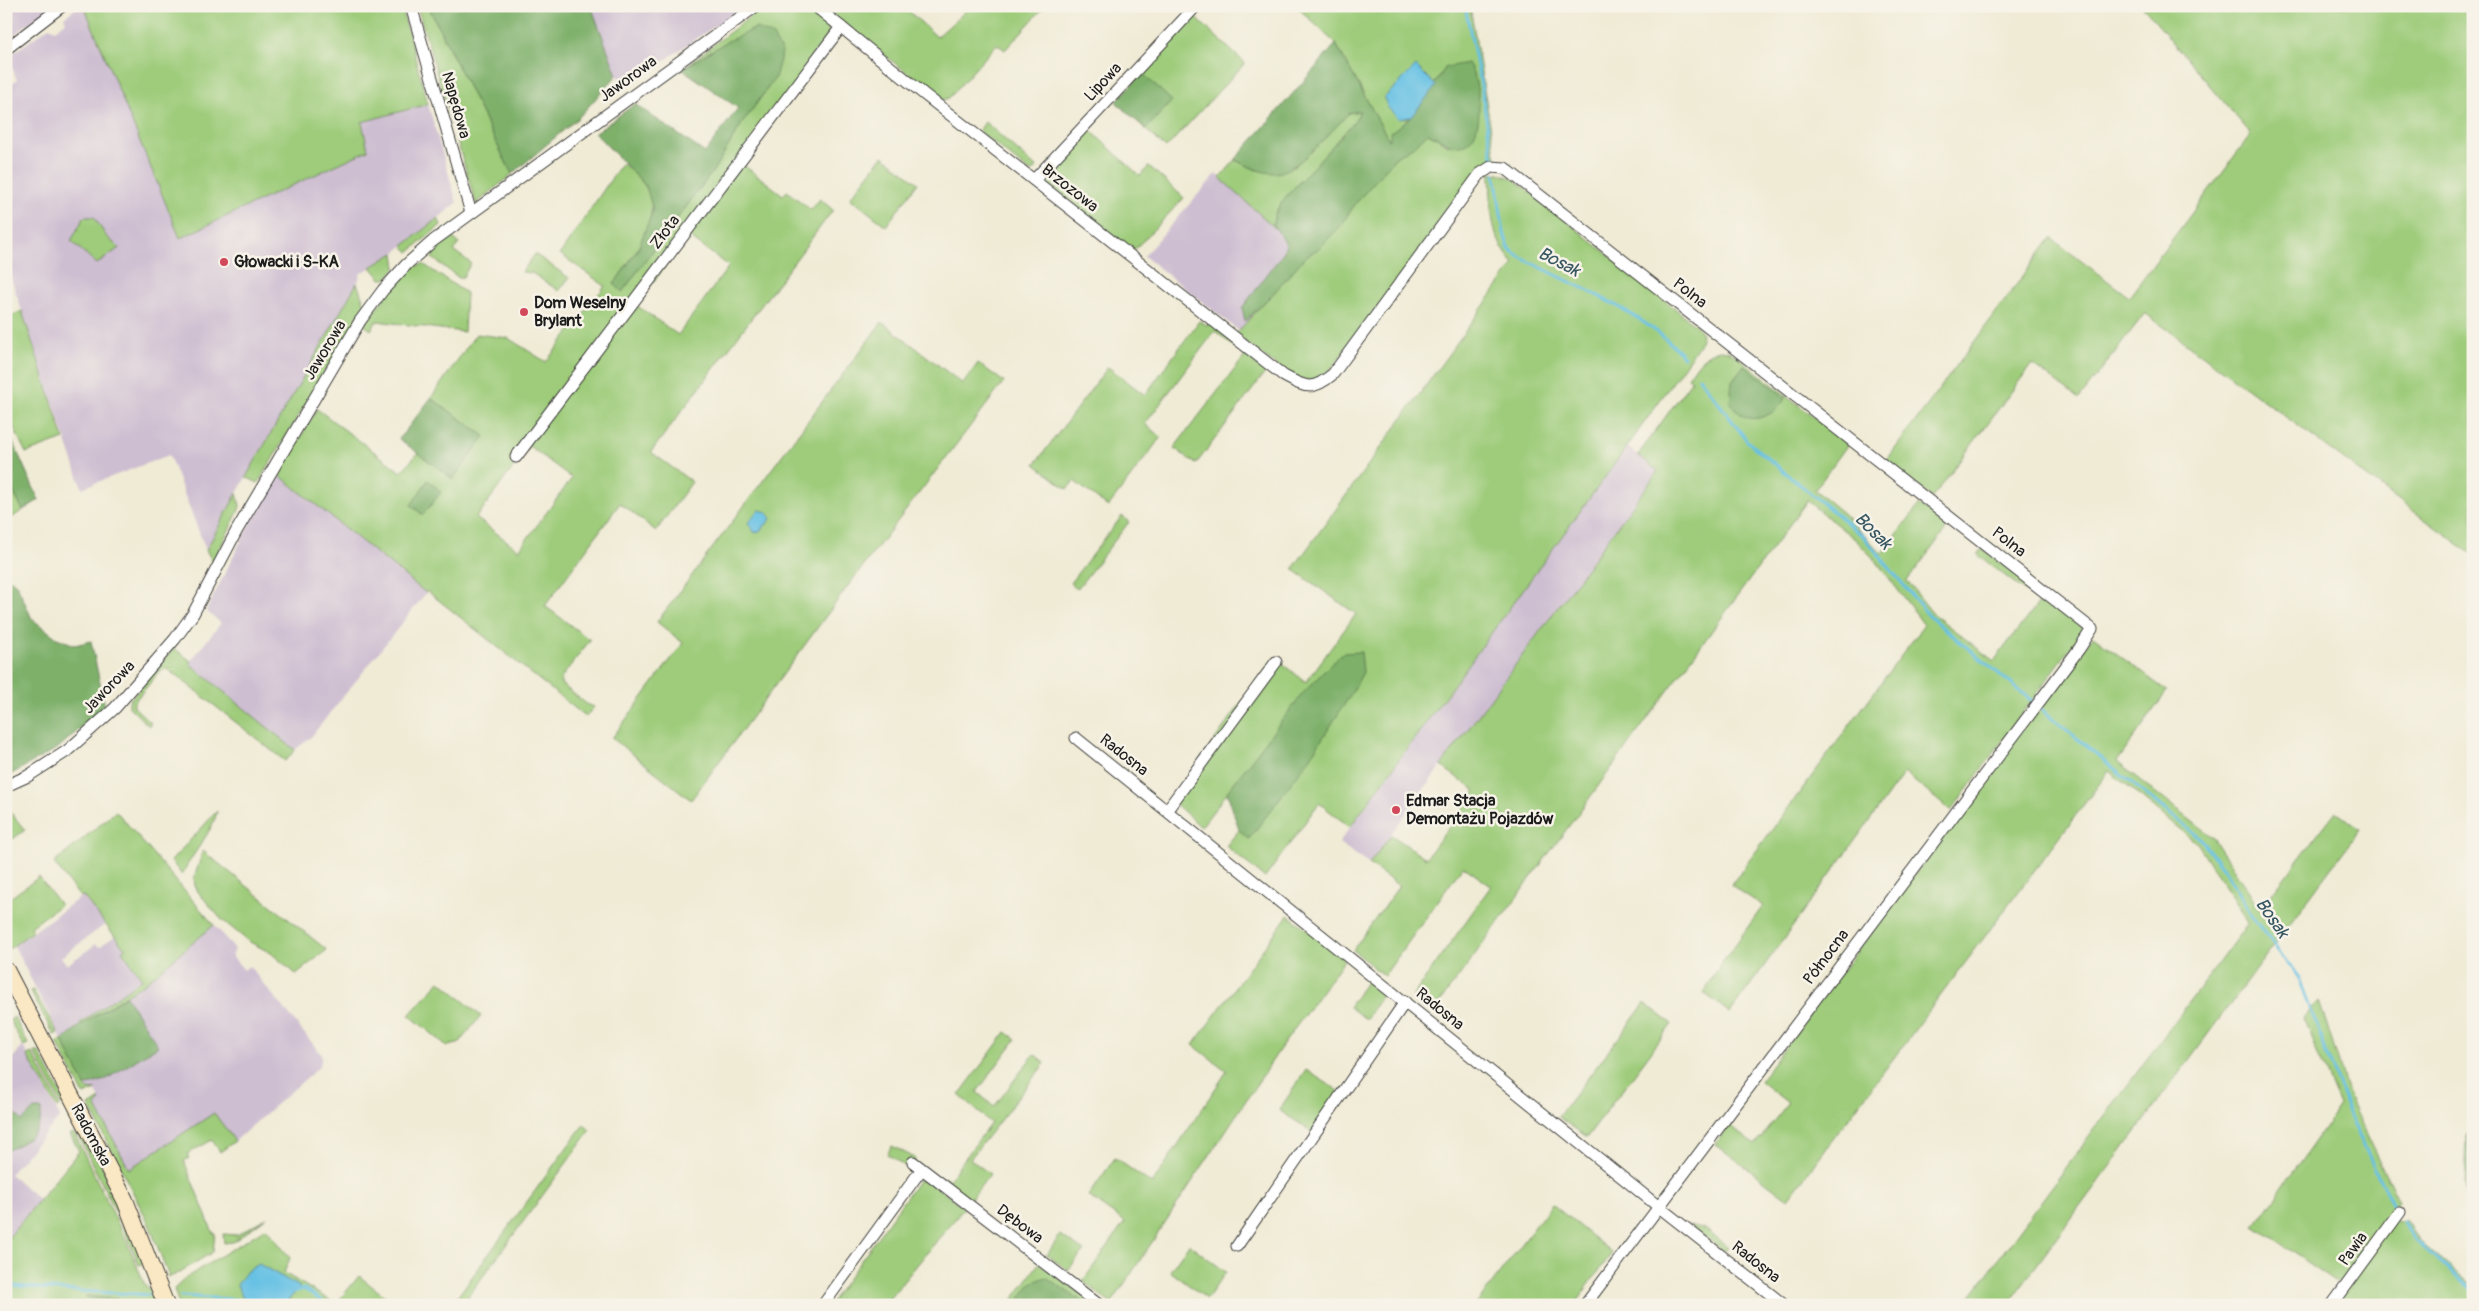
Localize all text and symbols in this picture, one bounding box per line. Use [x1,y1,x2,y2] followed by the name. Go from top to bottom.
[595,51,661,107] street label: Jaworowa
[1080,58,1126,106] street label: Lipowa
[437,69,475,141] street label: Napędowa
[1038,160,1102,216] street label: Brzozowa
[646,211,684,253] street label: Złota
[1534,242,1585,283] water label: Bosak
[234,252,339,272] place label: Głowacki i S-KA
[218,256,230,268] marker: Głowacki i S-KA
[1669,274,1711,312] street label: Polna
[534,293,626,331] place label: Dom Weselny Brylant
[518,306,530,318] marker: Dom Weselny Brylant
[299,316,351,384] street label: Jaworowa
[1849,507,1898,556] water label: Bosak
[1988,523,2030,561] street label: Polna
[79,656,139,718] street label: Jaworowa
[1096,730,1152,780] street label: Radosna
[1406,791,1554,829] place label: Edmar Stacja Demontażu Pojazdów
[1390,804,1402,816] marker: Edmar Stacja Demontażu Pojazdów
[2250,893,2295,944] water label: Bosak
[1799,925,1853,989] street label: Północna
[1412,983,1468,1035] street label: Radosna
[66,1100,116,1170] street label: Radomska
[993,1200,1047,1248] street label: Dębowa
[2334,1228,2372,1270] street label: Pawia
[1728,1237,1784,1287] street label: Radosna

